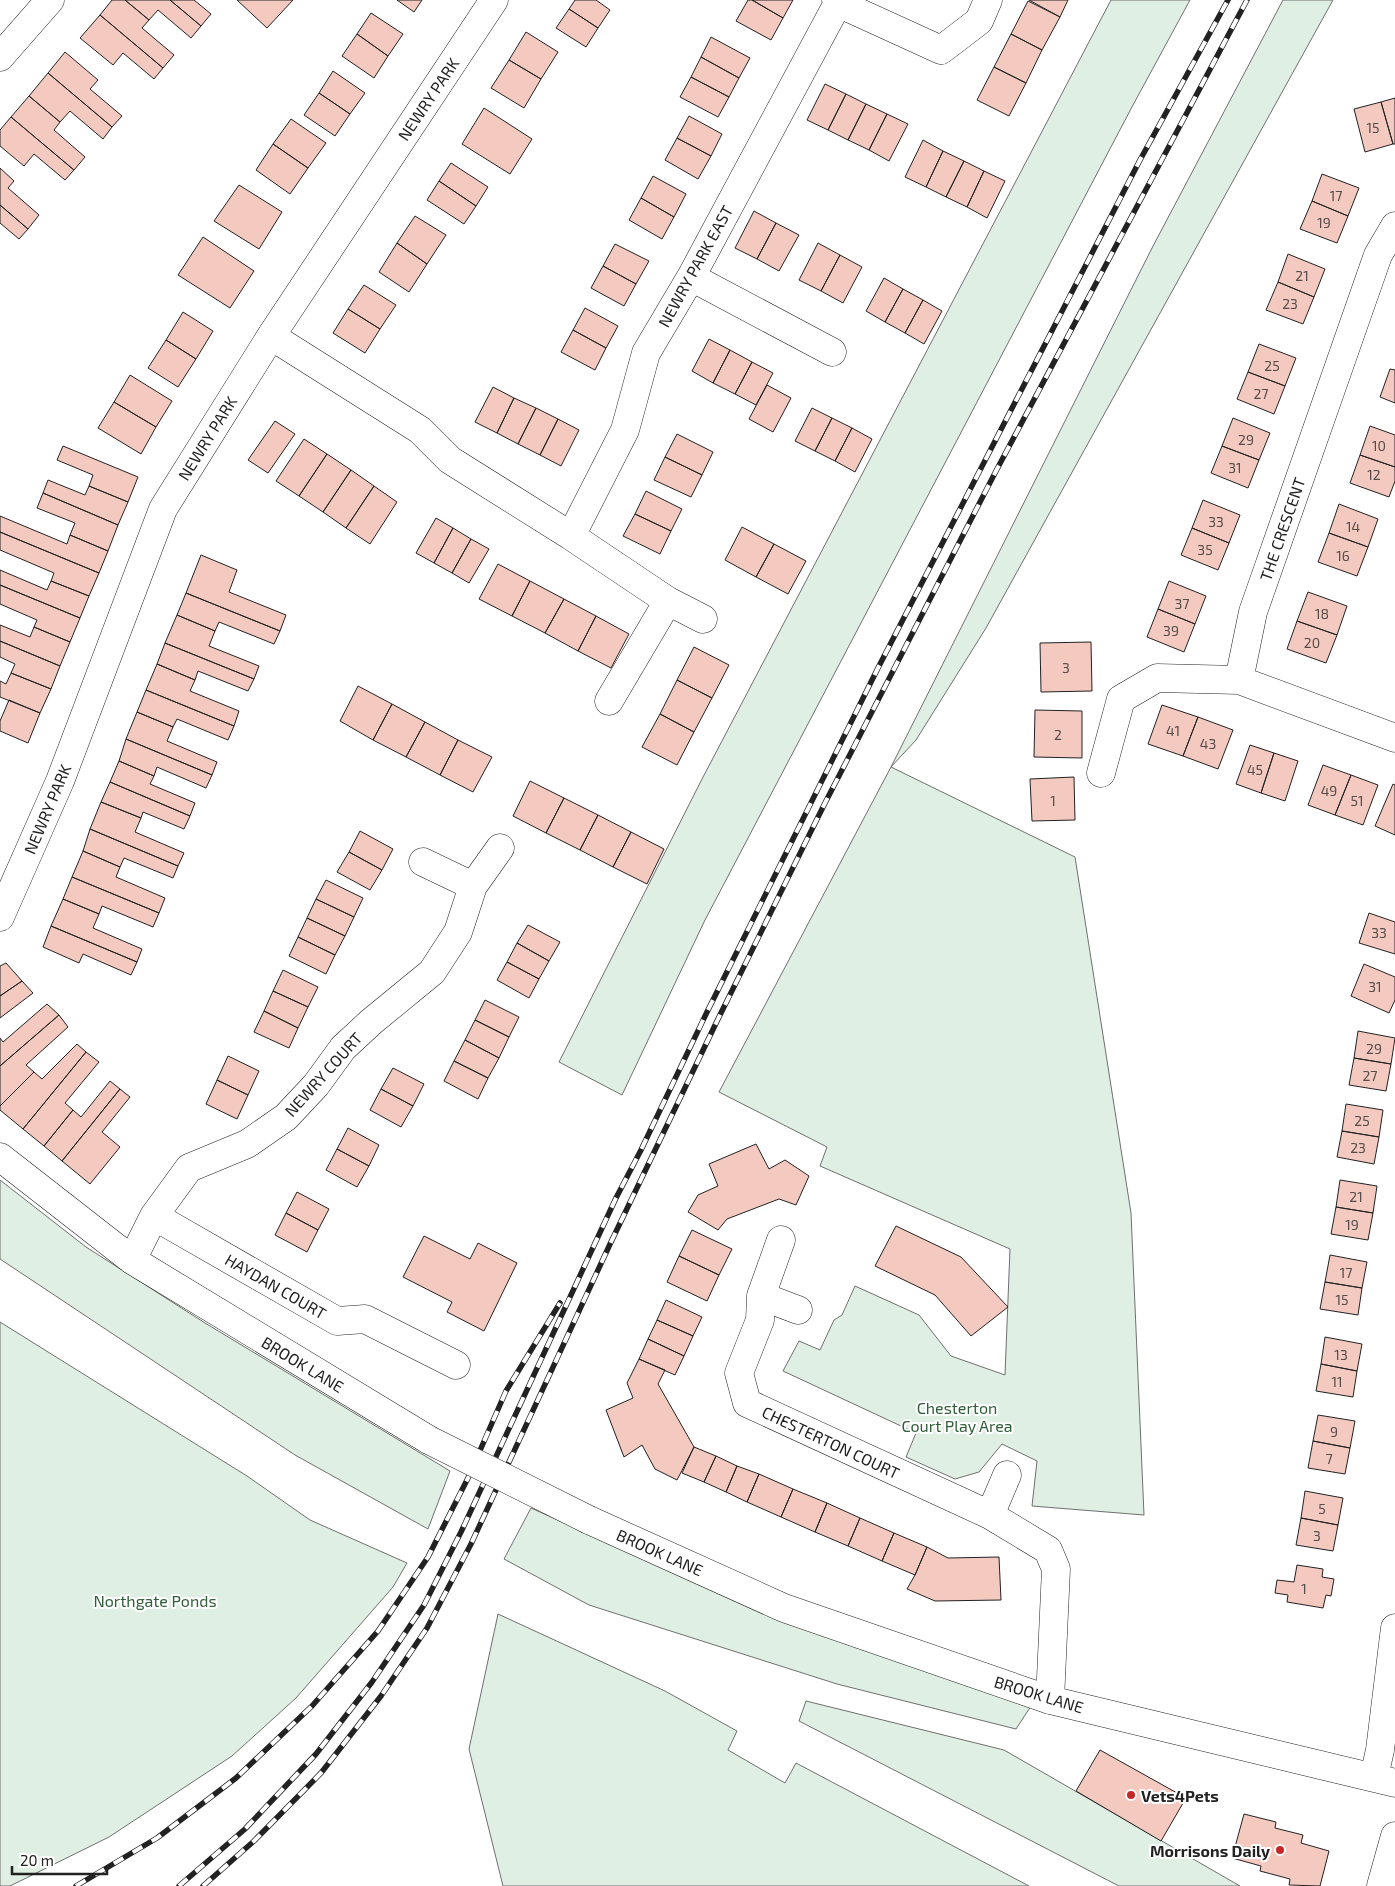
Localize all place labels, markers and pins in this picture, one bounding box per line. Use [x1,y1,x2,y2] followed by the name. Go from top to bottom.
[1141,1786,1219,1805] place label: Vets4Pets
[1125,1789,1137,1801] marker: Vets4Pets
[1150,1841,1270,1861] place label: Morrisons Daily
[1274,1844,1286,1856] marker: Morrisons Daily

